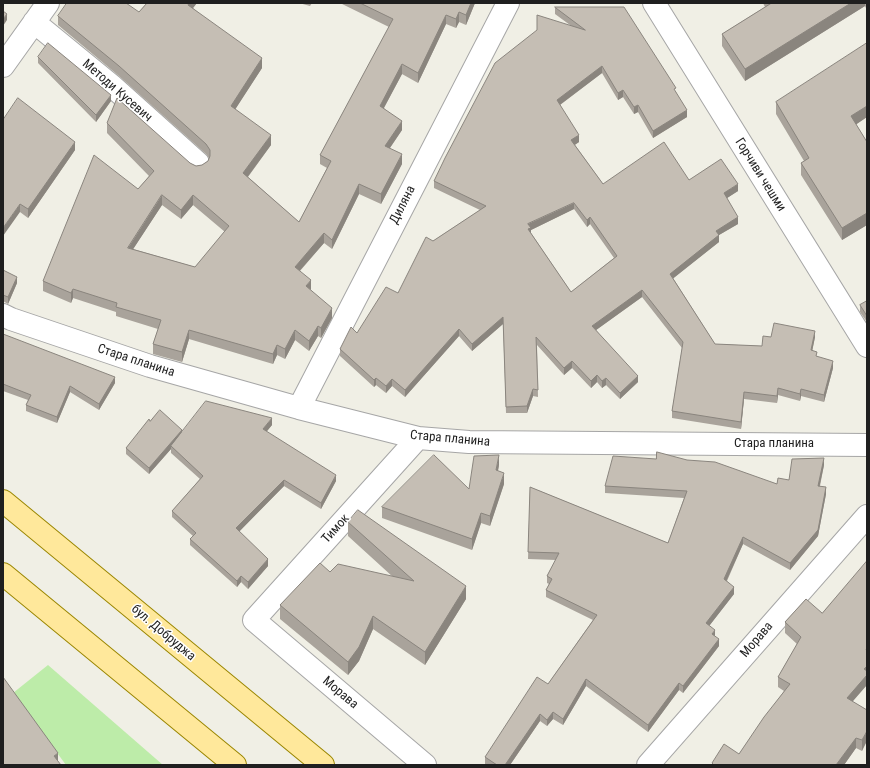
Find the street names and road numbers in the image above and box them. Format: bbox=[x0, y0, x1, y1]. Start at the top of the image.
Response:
street label: Методи Кусевич bbox=[79, 56, 155, 126]
street label: Горчиви чешми bbox=[731, 135, 789, 215]
street label: Диляна bbox=[387, 183, 419, 227]
street label: Стара планина bbox=[95, 341, 177, 381]
street label: Стара планина bbox=[409, 428, 491, 450]
street label: Стара планина bbox=[734, 436, 814, 452]
street label: Тимок bbox=[319, 511, 353, 547]
street label: бул. Добруджа bbox=[128, 602, 198, 664]
street label: Морава bbox=[737, 619, 777, 661]
street label: Морава bbox=[319, 674, 361, 712]

